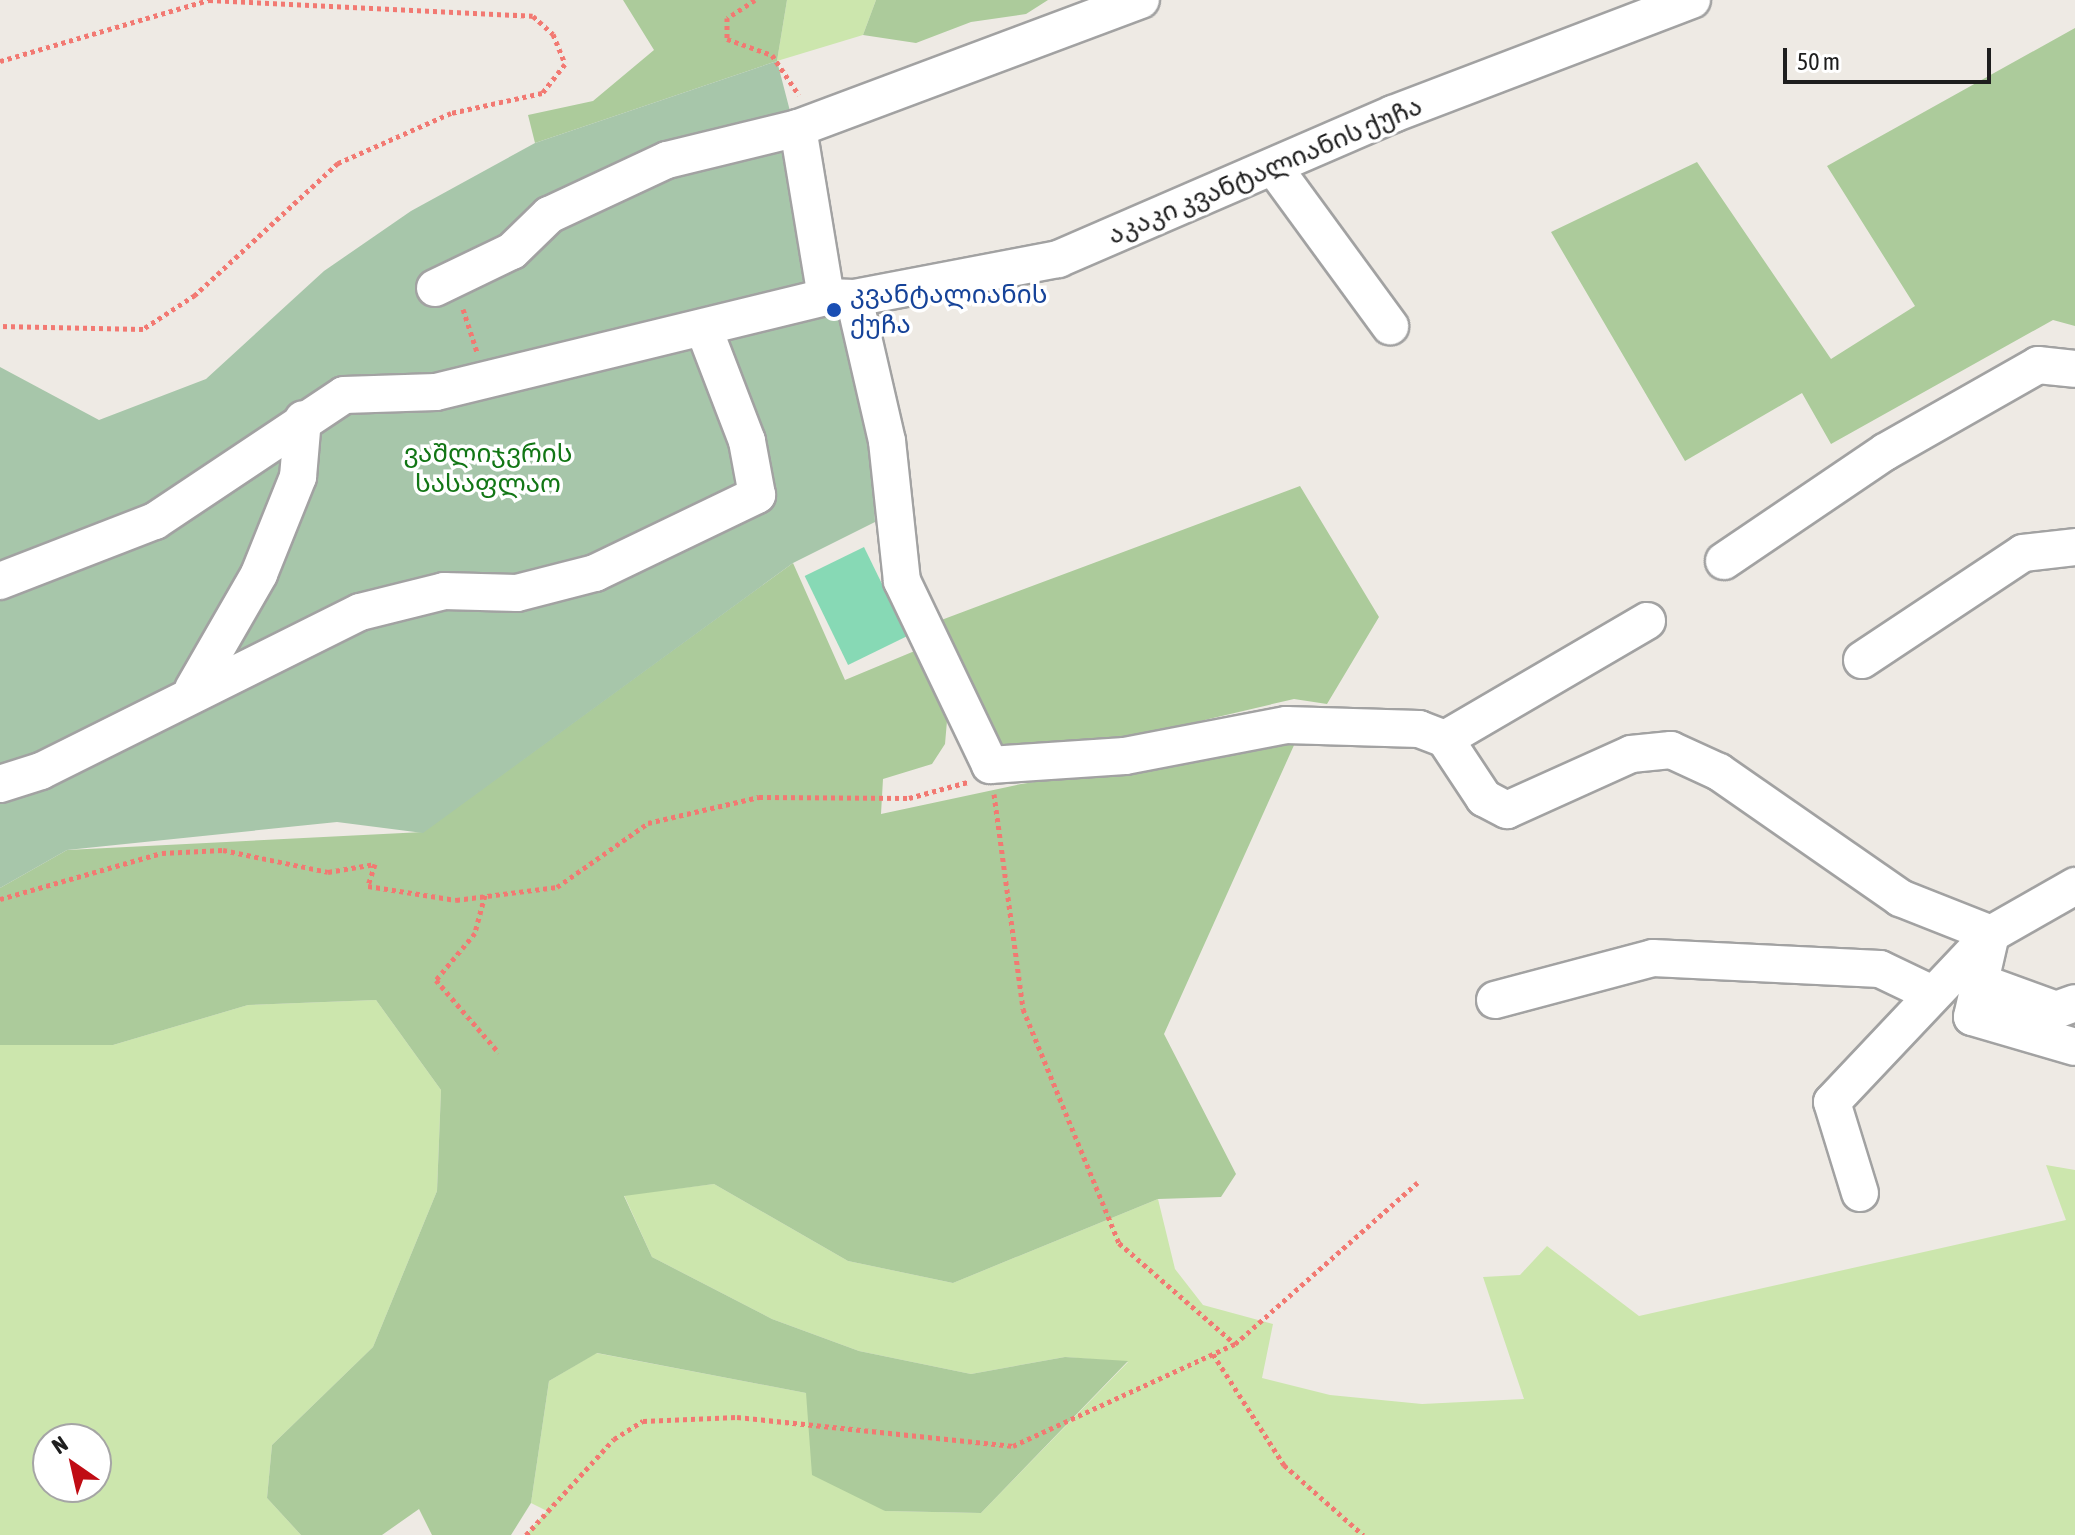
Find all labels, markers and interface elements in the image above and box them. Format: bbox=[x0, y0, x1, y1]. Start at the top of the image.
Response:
scale bar bbox=[1787, 32, 1995, 82]
text: 50 m bbox=[1797, 48, 1840, 75]
street label: აკაკი კვანტალიანის ქუჩა bbox=[1103, 91, 1427, 251]
place label: კვანტალიანის ქუჩა bbox=[850, 279, 1047, 340]
marker: კვანტალიანის ქუჩა bbox=[825, 301, 843, 319]
park label: ვაშლიჯვრის სასაფლაო bbox=[404, 438, 572, 500]
north arrow bbox=[32, 1423, 112, 1503]
text: N bbox=[47, 1430, 72, 1459]

